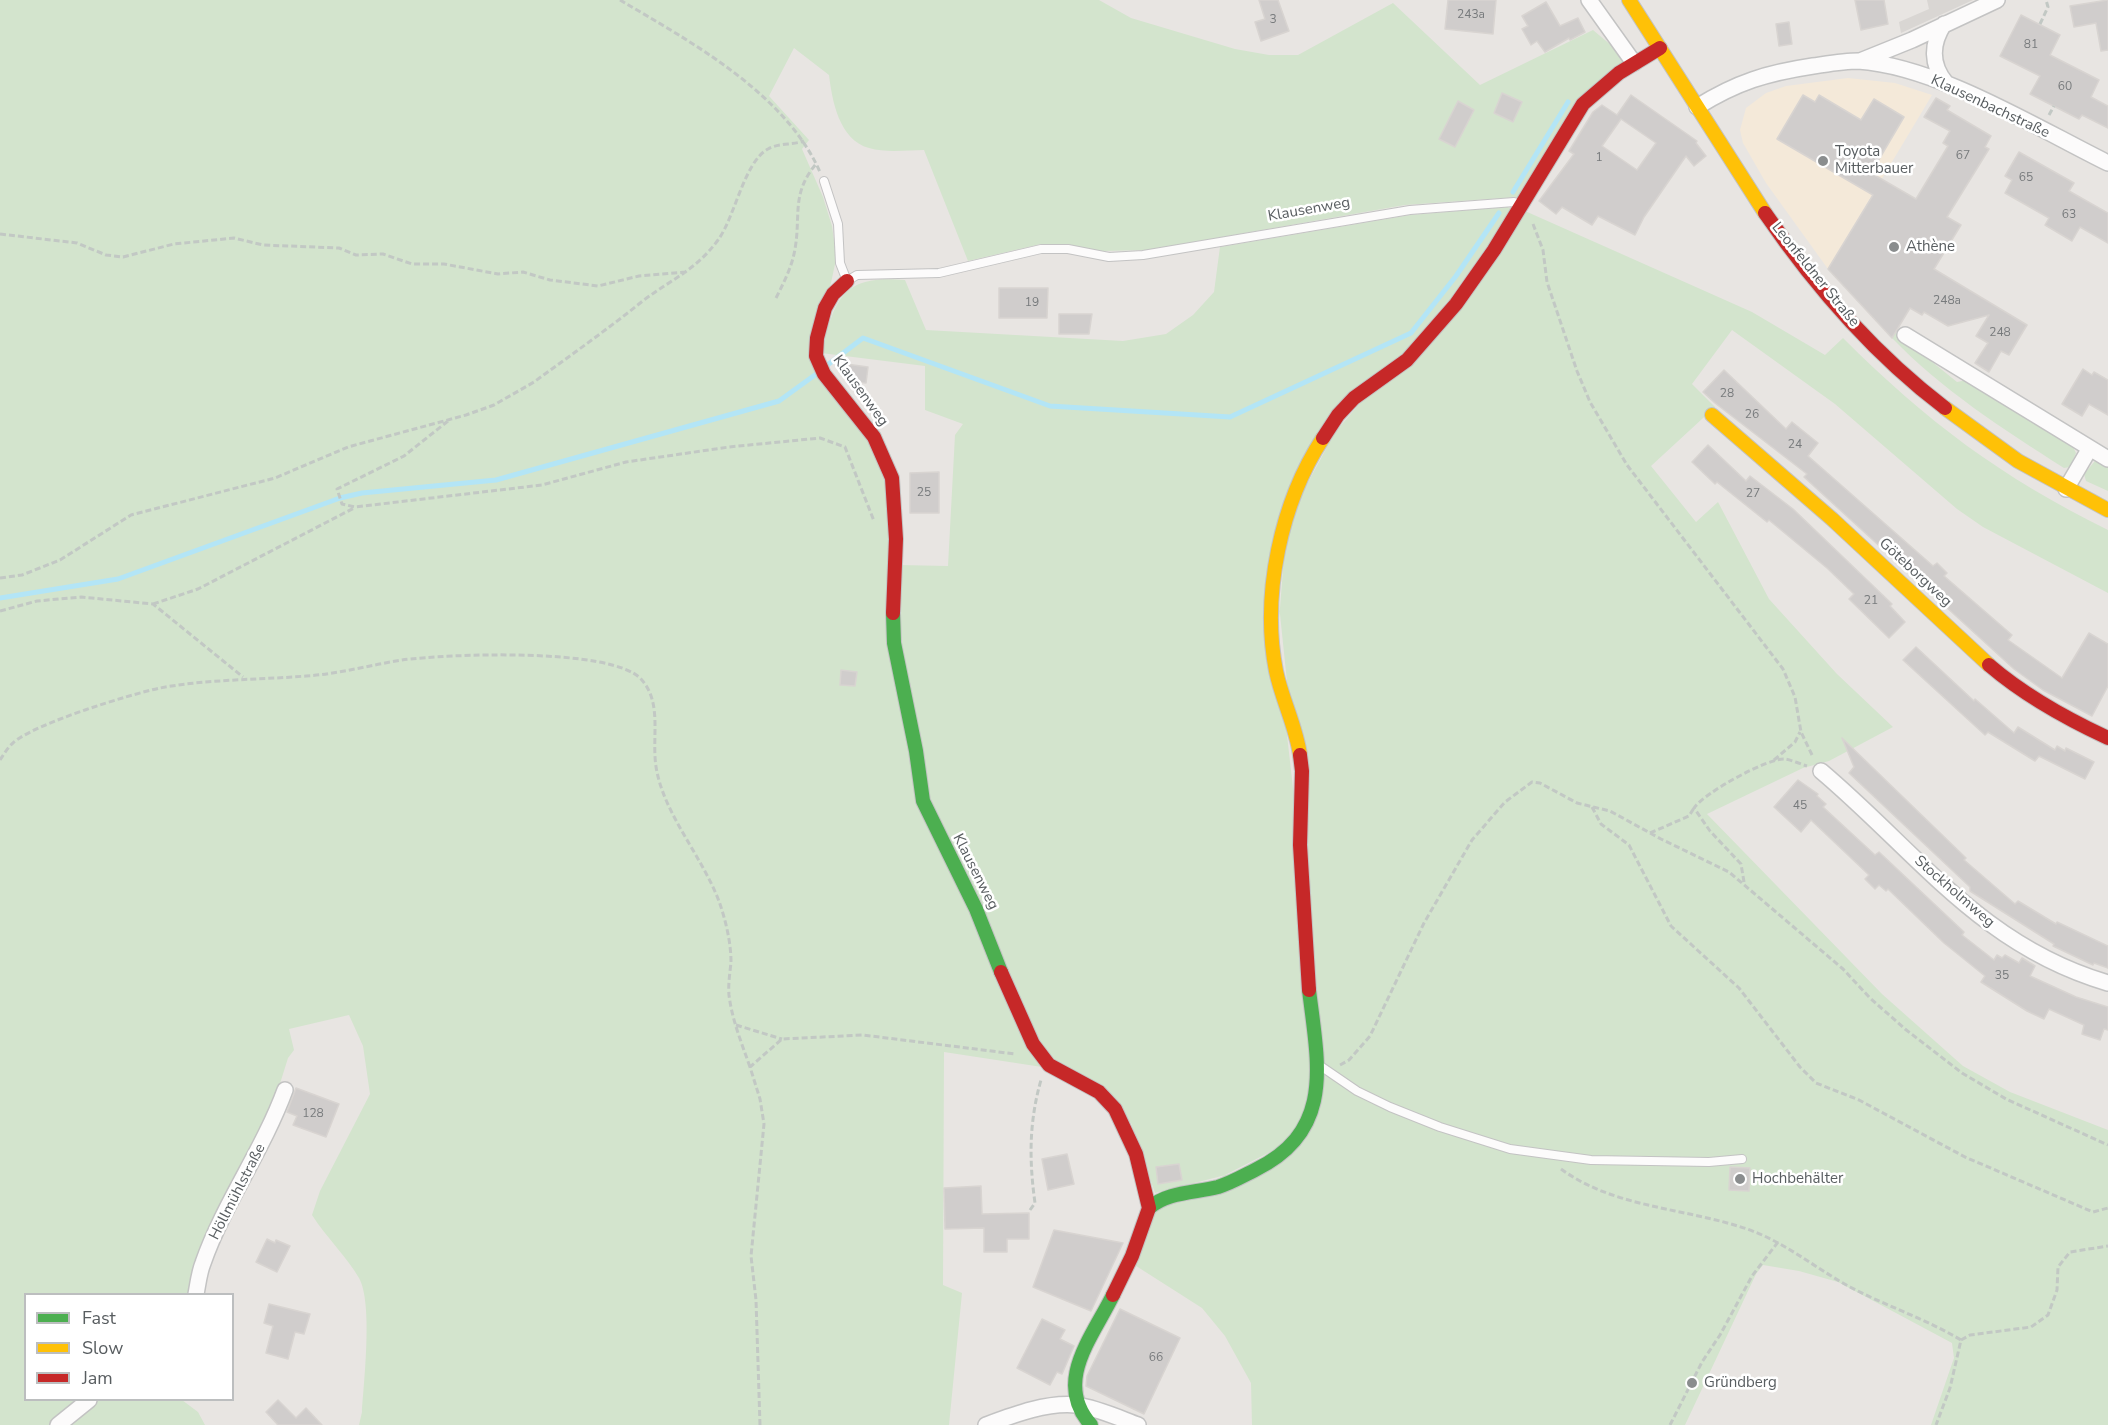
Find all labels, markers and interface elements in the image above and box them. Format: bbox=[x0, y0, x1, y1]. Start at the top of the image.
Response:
house number: 243a bbox=[1457, 8, 1485, 22]
house number: 3 bbox=[1269, 13, 1277, 27]
house number: 81 bbox=[2024, 38, 2038, 52]
street label: Klausenbachstraße bbox=[1928, 72, 2052, 142]
house number: 60 bbox=[2058, 80, 2072, 94]
place label: Toyota Mitterbauer bbox=[1835, 143, 1913, 178]
house number: 67 bbox=[1956, 149, 1970, 163]
house number: 1 bbox=[1595, 151, 1603, 165]
marker: Toyota Mitterbauer bbox=[1816, 154, 1830, 168]
house number: 65 bbox=[2019, 171, 2033, 185]
street label: Klausenweg bbox=[1267, 194, 1351, 226]
house number: 63 bbox=[2062, 208, 2076, 222]
street label: Leonfeldner Straße bbox=[1767, 219, 1863, 331]
place label: Athène bbox=[1906, 238, 1955, 256]
marker: Athène bbox=[1887, 240, 1901, 254]
house number: 248a bbox=[1933, 294, 1961, 308]
house number: 19 bbox=[1025, 296, 1039, 310]
house number: 248 bbox=[1989, 326, 2011, 340]
street label: Klausenweg bbox=[828, 352, 892, 430]
house number: 28 bbox=[1720, 387, 1734, 401]
house number: 26 bbox=[1745, 408, 1759, 422]
house number: 24 bbox=[1788, 438, 1802, 452]
house number: 25 bbox=[917, 486, 931, 500]
house number: 27 bbox=[1746, 487, 1760, 501]
street label: Göteborgweg bbox=[1875, 535, 1955, 611]
house number: 21 bbox=[1864, 594, 1878, 608]
house number: 45 bbox=[1793, 799, 1807, 813]
street label: Klausenweg bbox=[948, 831, 1002, 913]
street label: Stockholmweg bbox=[1910, 852, 1998, 932]
house number: 35 bbox=[1995, 969, 2009, 983]
house number: 128 bbox=[302, 1107, 324, 1121]
street label: Höllmühlstraße bbox=[206, 1141, 270, 1243]
place label: Hochbehälter bbox=[1752, 1170, 1843, 1188]
marker: Hochbehälter bbox=[1733, 1172, 1747, 1186]
legend bbox=[24, 1293, 234, 1401]
text: Fast bbox=[82, 1306, 116, 1330]
text: Slow bbox=[82, 1336, 123, 1360]
house number: 66 bbox=[1149, 1351, 1163, 1365]
text: Jam bbox=[82, 1366, 113, 1390]
place label: Gründberg bbox=[1704, 1374, 1777, 1392]
marker: Gründberg bbox=[1685, 1376, 1699, 1390]

